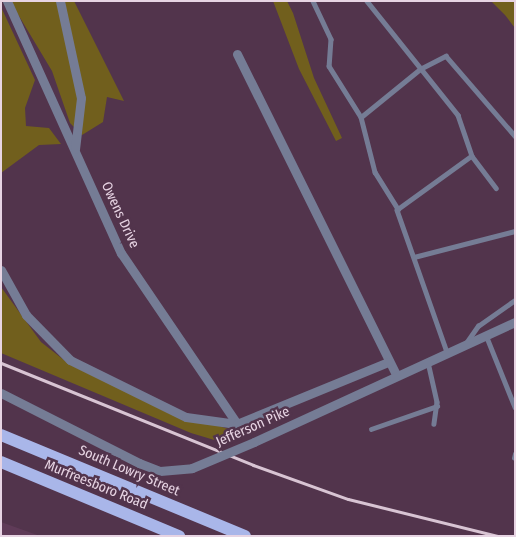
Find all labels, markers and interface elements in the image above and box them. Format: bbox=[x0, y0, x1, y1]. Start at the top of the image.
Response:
street label: Owens Drive bbox=[97, 179, 143, 251]
street label: Jefferson Pike bbox=[214, 403, 292, 451]
street label: South Lowry Street bbox=[76, 442, 182, 500]
street label: Murfreesboro Road bbox=[42, 457, 150, 513]

